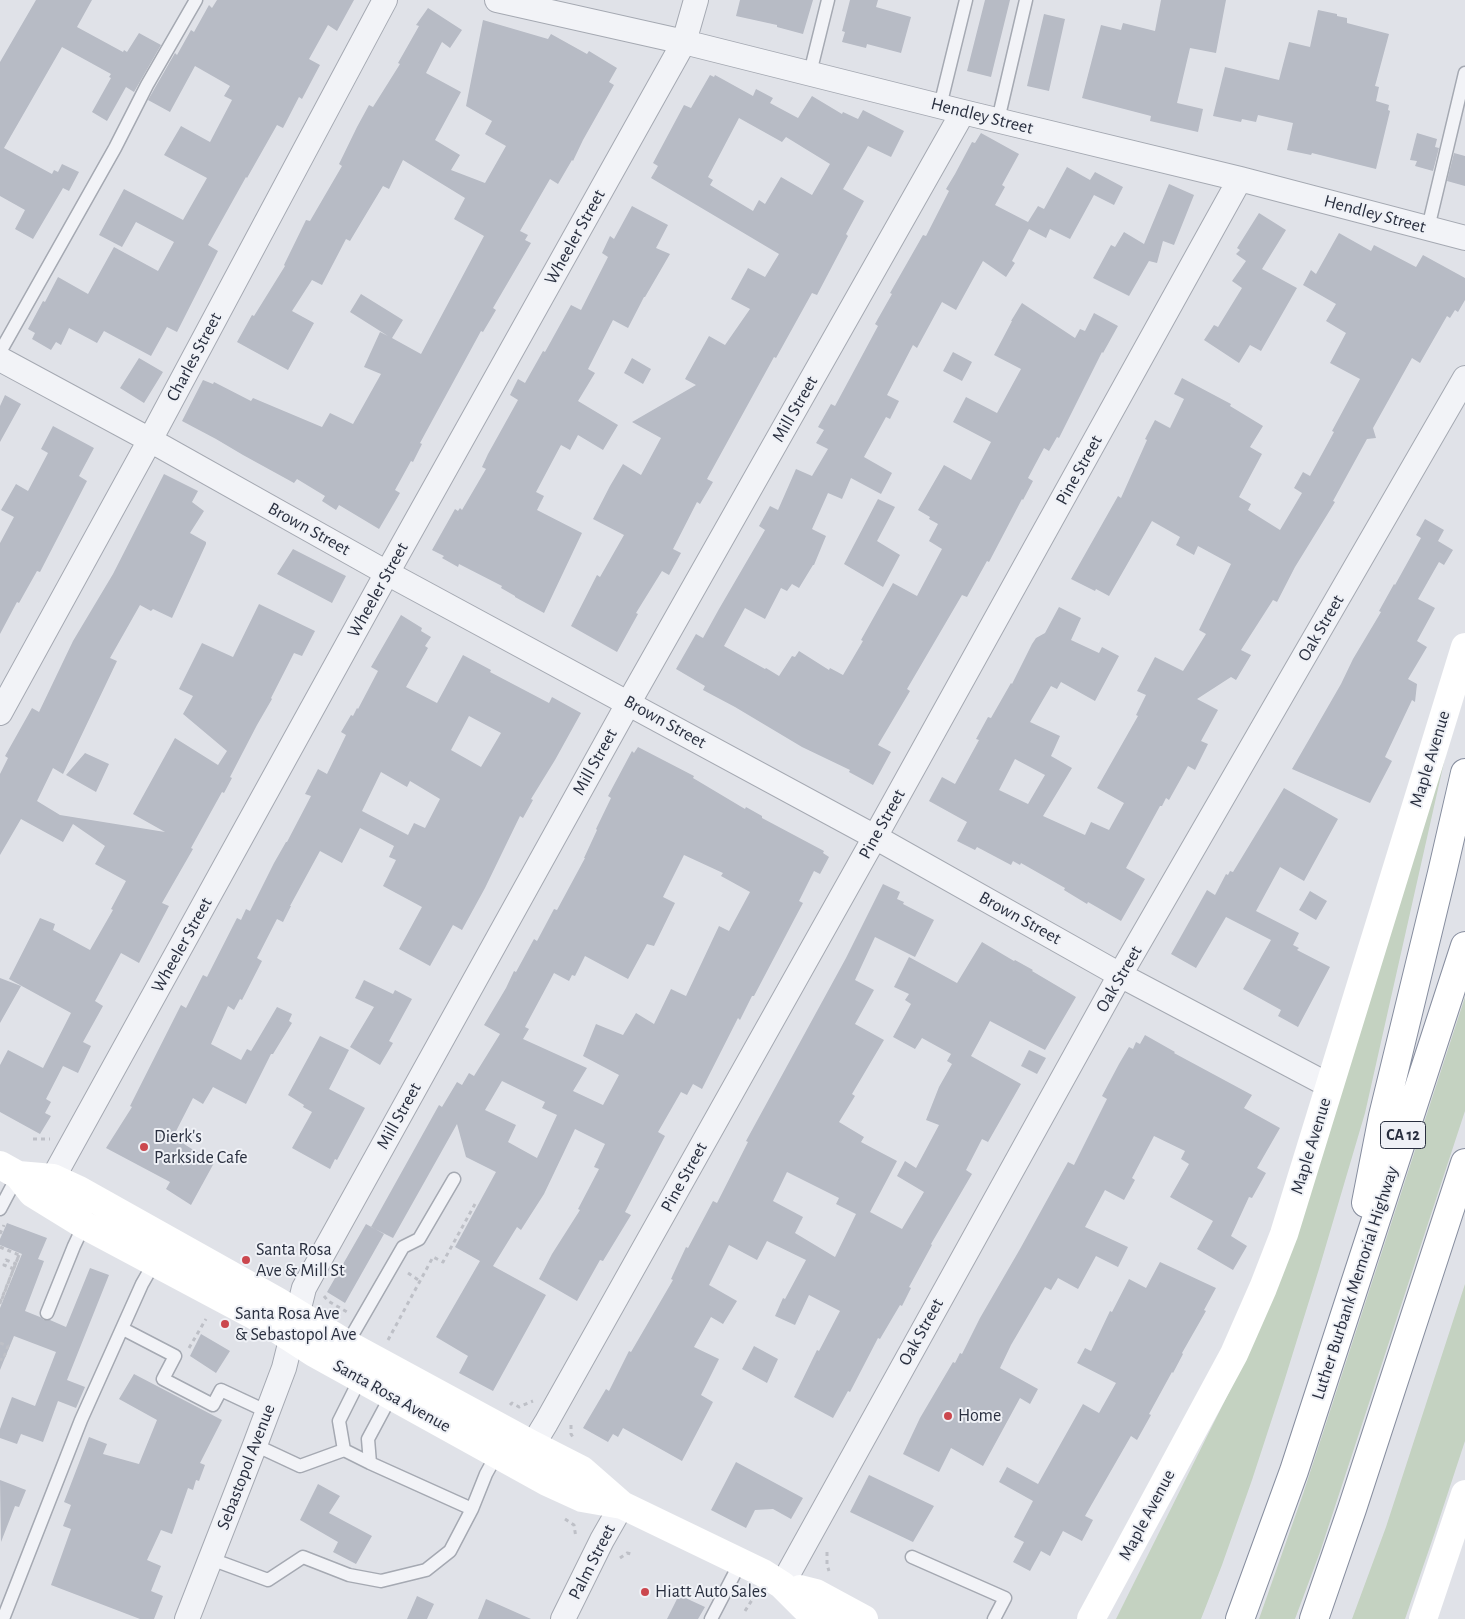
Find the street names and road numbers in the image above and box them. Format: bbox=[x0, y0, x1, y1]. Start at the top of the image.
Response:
street label: Hendley Street bbox=[929, 93, 1035, 139]
street label: Wheeler Street bbox=[540, 186, 610, 288]
street label: Hendley Street bbox=[1322, 190, 1428, 238]
street label: Charles Street bbox=[162, 309, 226, 405]
street label: Mill Street bbox=[767, 372, 823, 446]
street label: Pine Street bbox=[1051, 431, 1107, 509]
street label: Brown Street bbox=[264, 498, 354, 560]
street label: Wheeler Street bbox=[343, 539, 413, 641]
street label: Oak Street bbox=[1293, 591, 1349, 665]
street label: Brown Street bbox=[620, 691, 710, 753]
street label: Maple Avenue bbox=[1405, 708, 1455, 810]
street label: Mill Street bbox=[568, 725, 622, 799]
street label: Pine Street bbox=[854, 785, 910, 863]
street label: Brown Street bbox=[975, 887, 1065, 949]
street label: Wheeler Street bbox=[147, 894, 217, 996]
street label: Oak Street bbox=[1091, 942, 1147, 1016]
street label: Mill Street bbox=[372, 1079, 426, 1153]
street label: Maple Avenue bbox=[1286, 1095, 1336, 1197]
road number: CA 12 bbox=[1380, 1122, 1426, 1148]
street label: Pine Street bbox=[656, 1138, 712, 1216]
street label: Luther Burbank Memorial Highway bbox=[1307, 1163, 1403, 1403]
street label: Oak Street bbox=[894, 1295, 948, 1369]
street label: Santa Rosa Avenue bbox=[329, 1355, 455, 1437]
street label: Sebastopol Avenue bbox=[212, 1401, 280, 1533]
street label: Maple Avenue bbox=[1114, 1466, 1180, 1564]
street label: Palm Street bbox=[564, 1521, 620, 1603]

